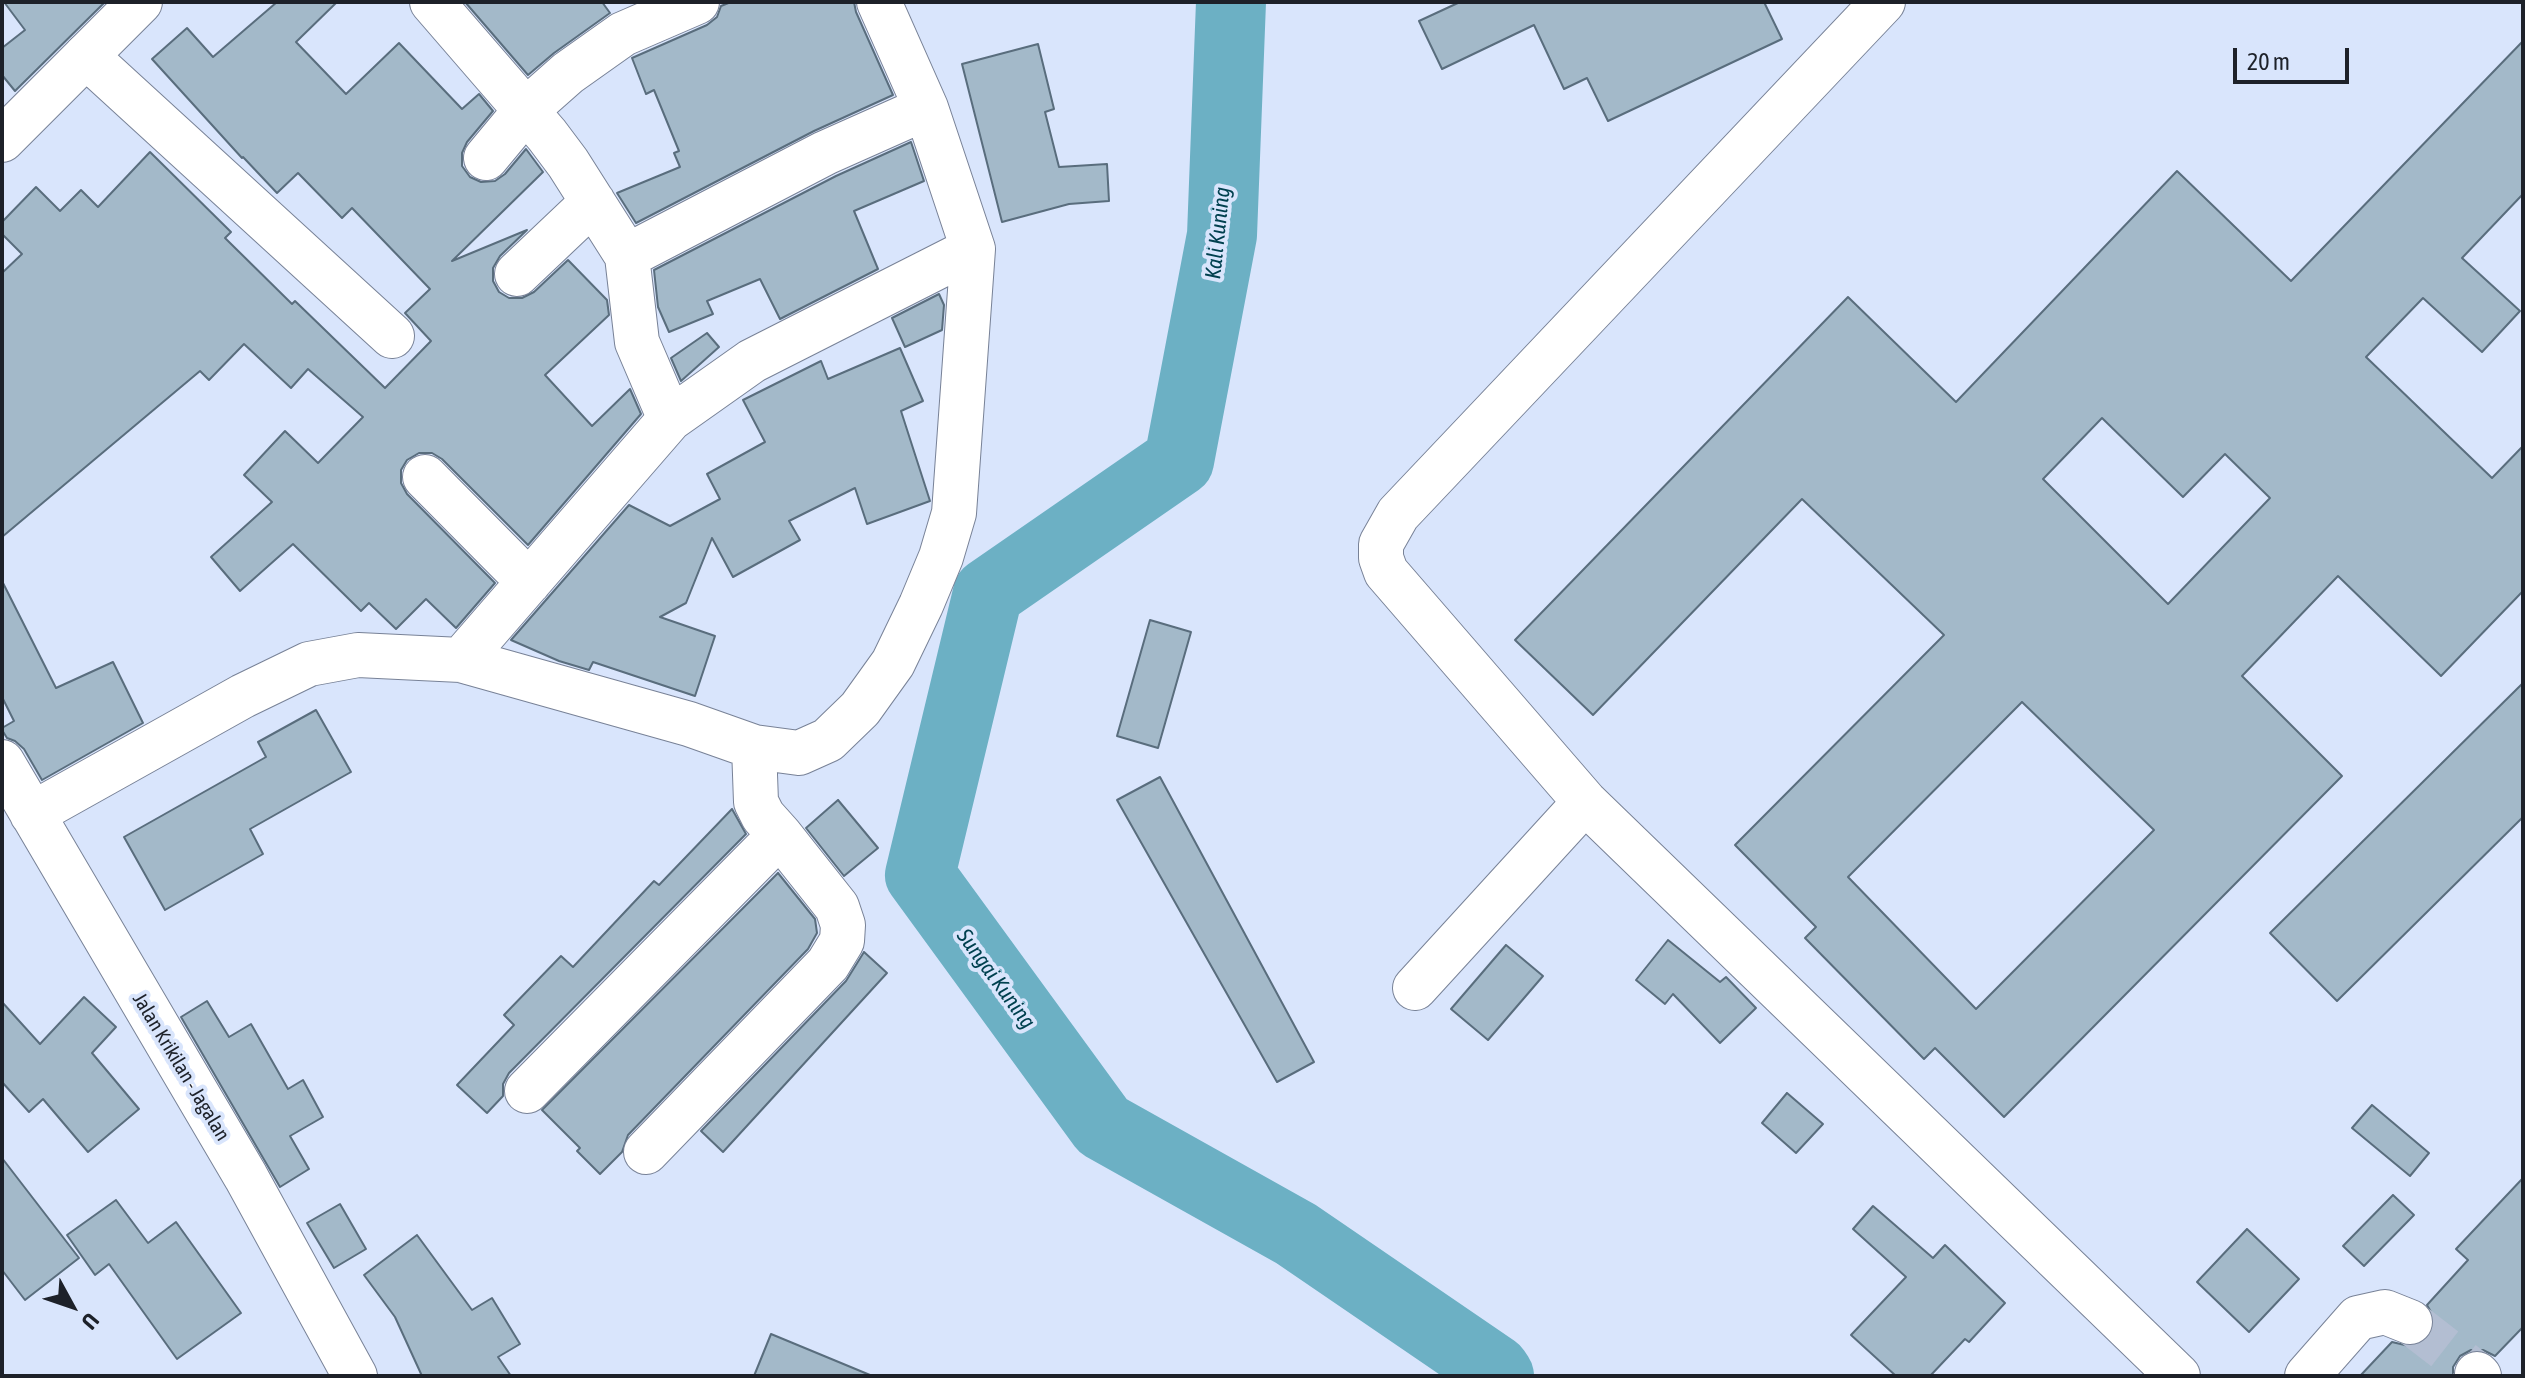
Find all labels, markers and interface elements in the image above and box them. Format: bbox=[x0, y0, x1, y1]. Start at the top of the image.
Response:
scale bar bbox=[2237, 32, 2353, 82]
text: 20 m bbox=[2247, 48, 2290, 75]
water label: Kali Kuning bbox=[1200, 186, 1236, 280]
water label: Sungai Kuning bbox=[951, 924, 1041, 1034]
street label: Jalan Krikilan - Jagalan bbox=[127, 989, 235, 1145]
north arrow bbox=[32, 1266, 112, 1346]
text: U bbox=[76, 1308, 105, 1335]

